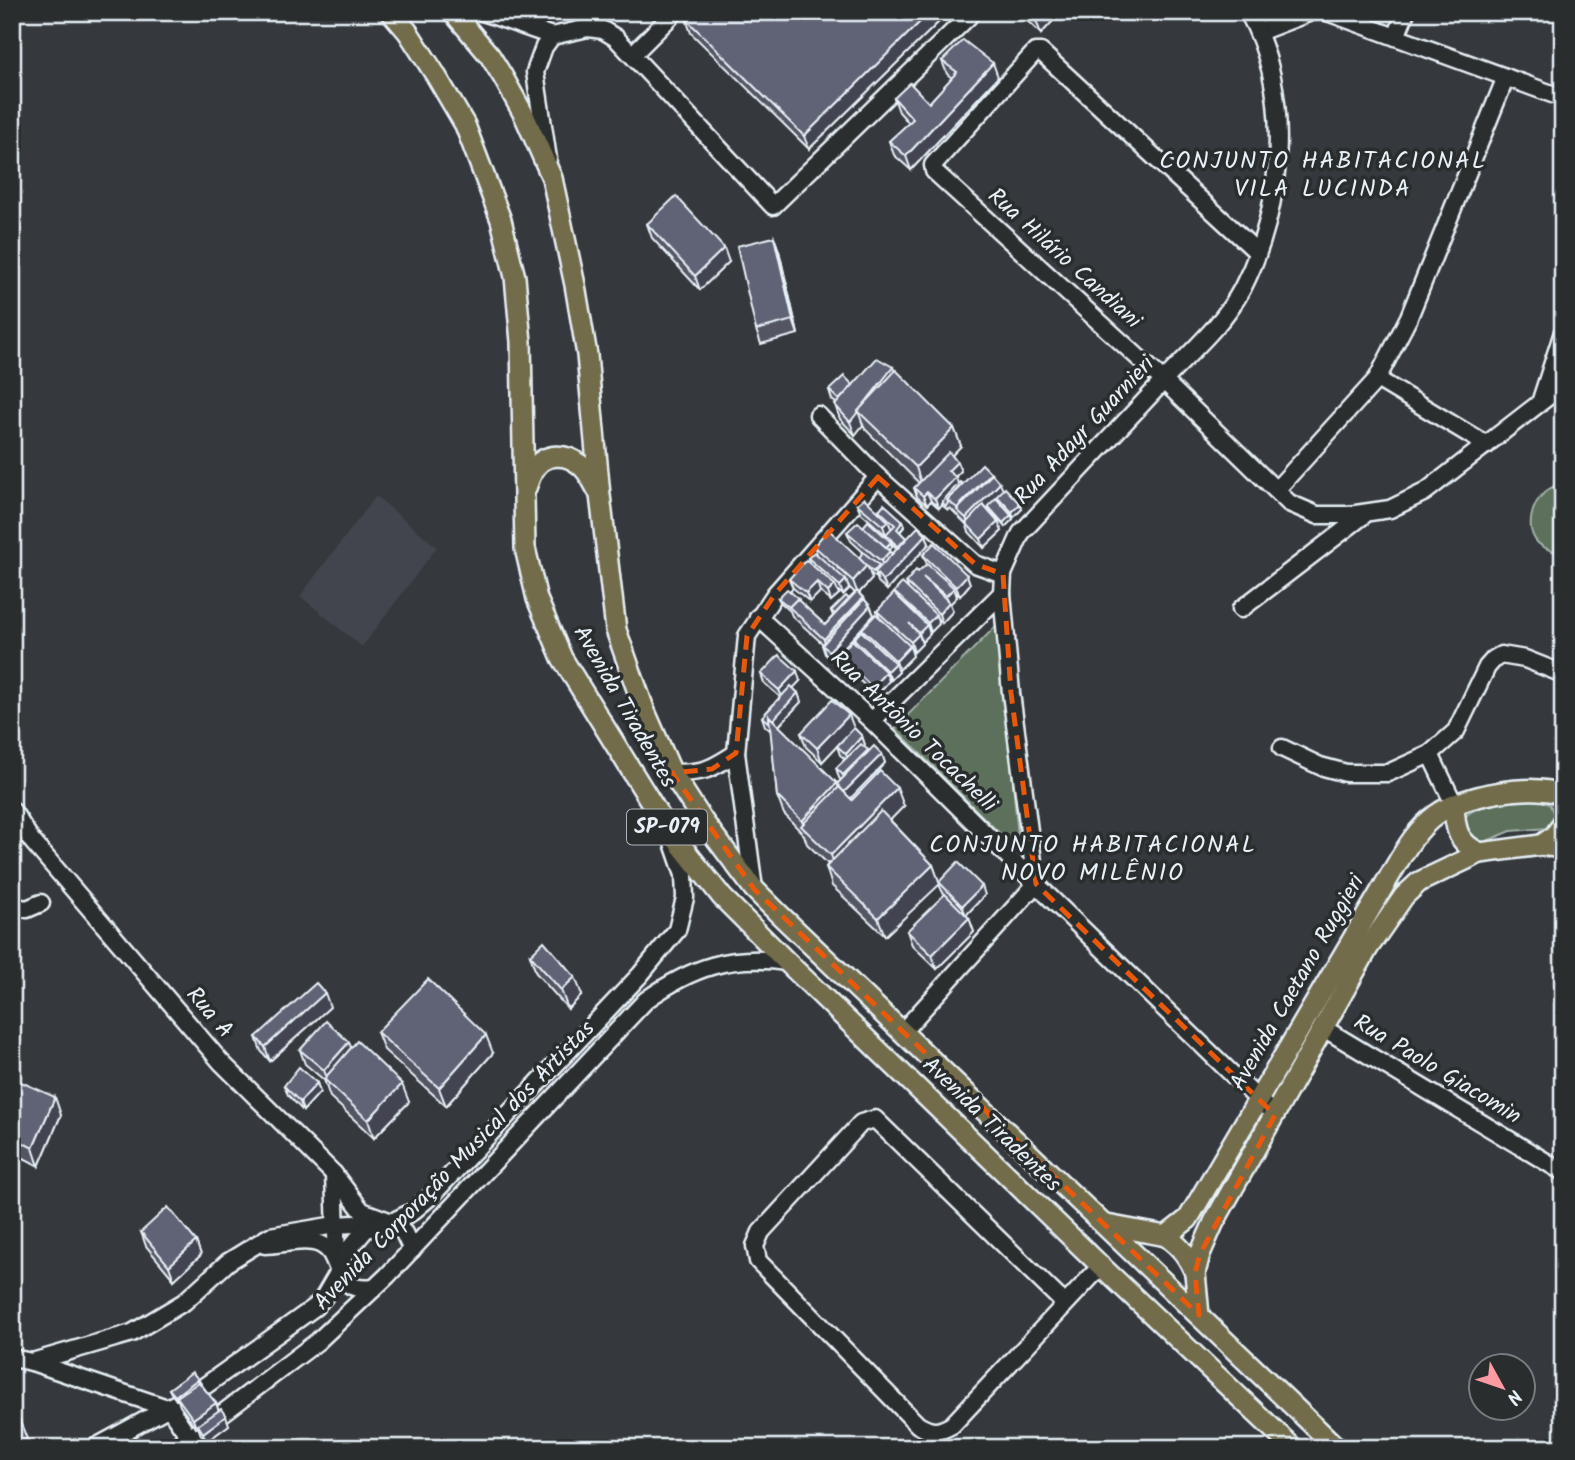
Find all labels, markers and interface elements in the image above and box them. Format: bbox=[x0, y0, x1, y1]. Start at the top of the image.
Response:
district label: CONJUNTO HABITACIONAL VILA LUCINDA bbox=[1159, 142, 1487, 209]
street label: Rua Hilário Candiani bbox=[979, 180, 1150, 339]
street label: Rua Adayr Guarnieri bbox=[1006, 347, 1165, 514]
street label: Avenida Tiradentes bbox=[563, 619, 685, 795]
street label: Rua Antônio Tocachelli bbox=[821, 642, 1006, 823]
road number: SP-079 bbox=[627, 810, 707, 844]
district label: CONJUNTO HABITACIONAL NOVO MILÊNIO bbox=[929, 826, 1257, 893]
street label: Avenida Caetano Ruggieri bbox=[1221, 867, 1376, 1098]
street label: Rua A bbox=[176, 979, 242, 1047]
street label: Rua Paolo Giacomin bbox=[1346, 1006, 1528, 1134]
street label: Avenida Corporação Musical dos Artistas bbox=[306, 1012, 604, 1320]
street label: Avenida Tiradentes bbox=[913, 1049, 1069, 1202]
north arrow bbox=[1466, 1352, 1536, 1422]
text: N bbox=[1498, 1382, 1529, 1411]

